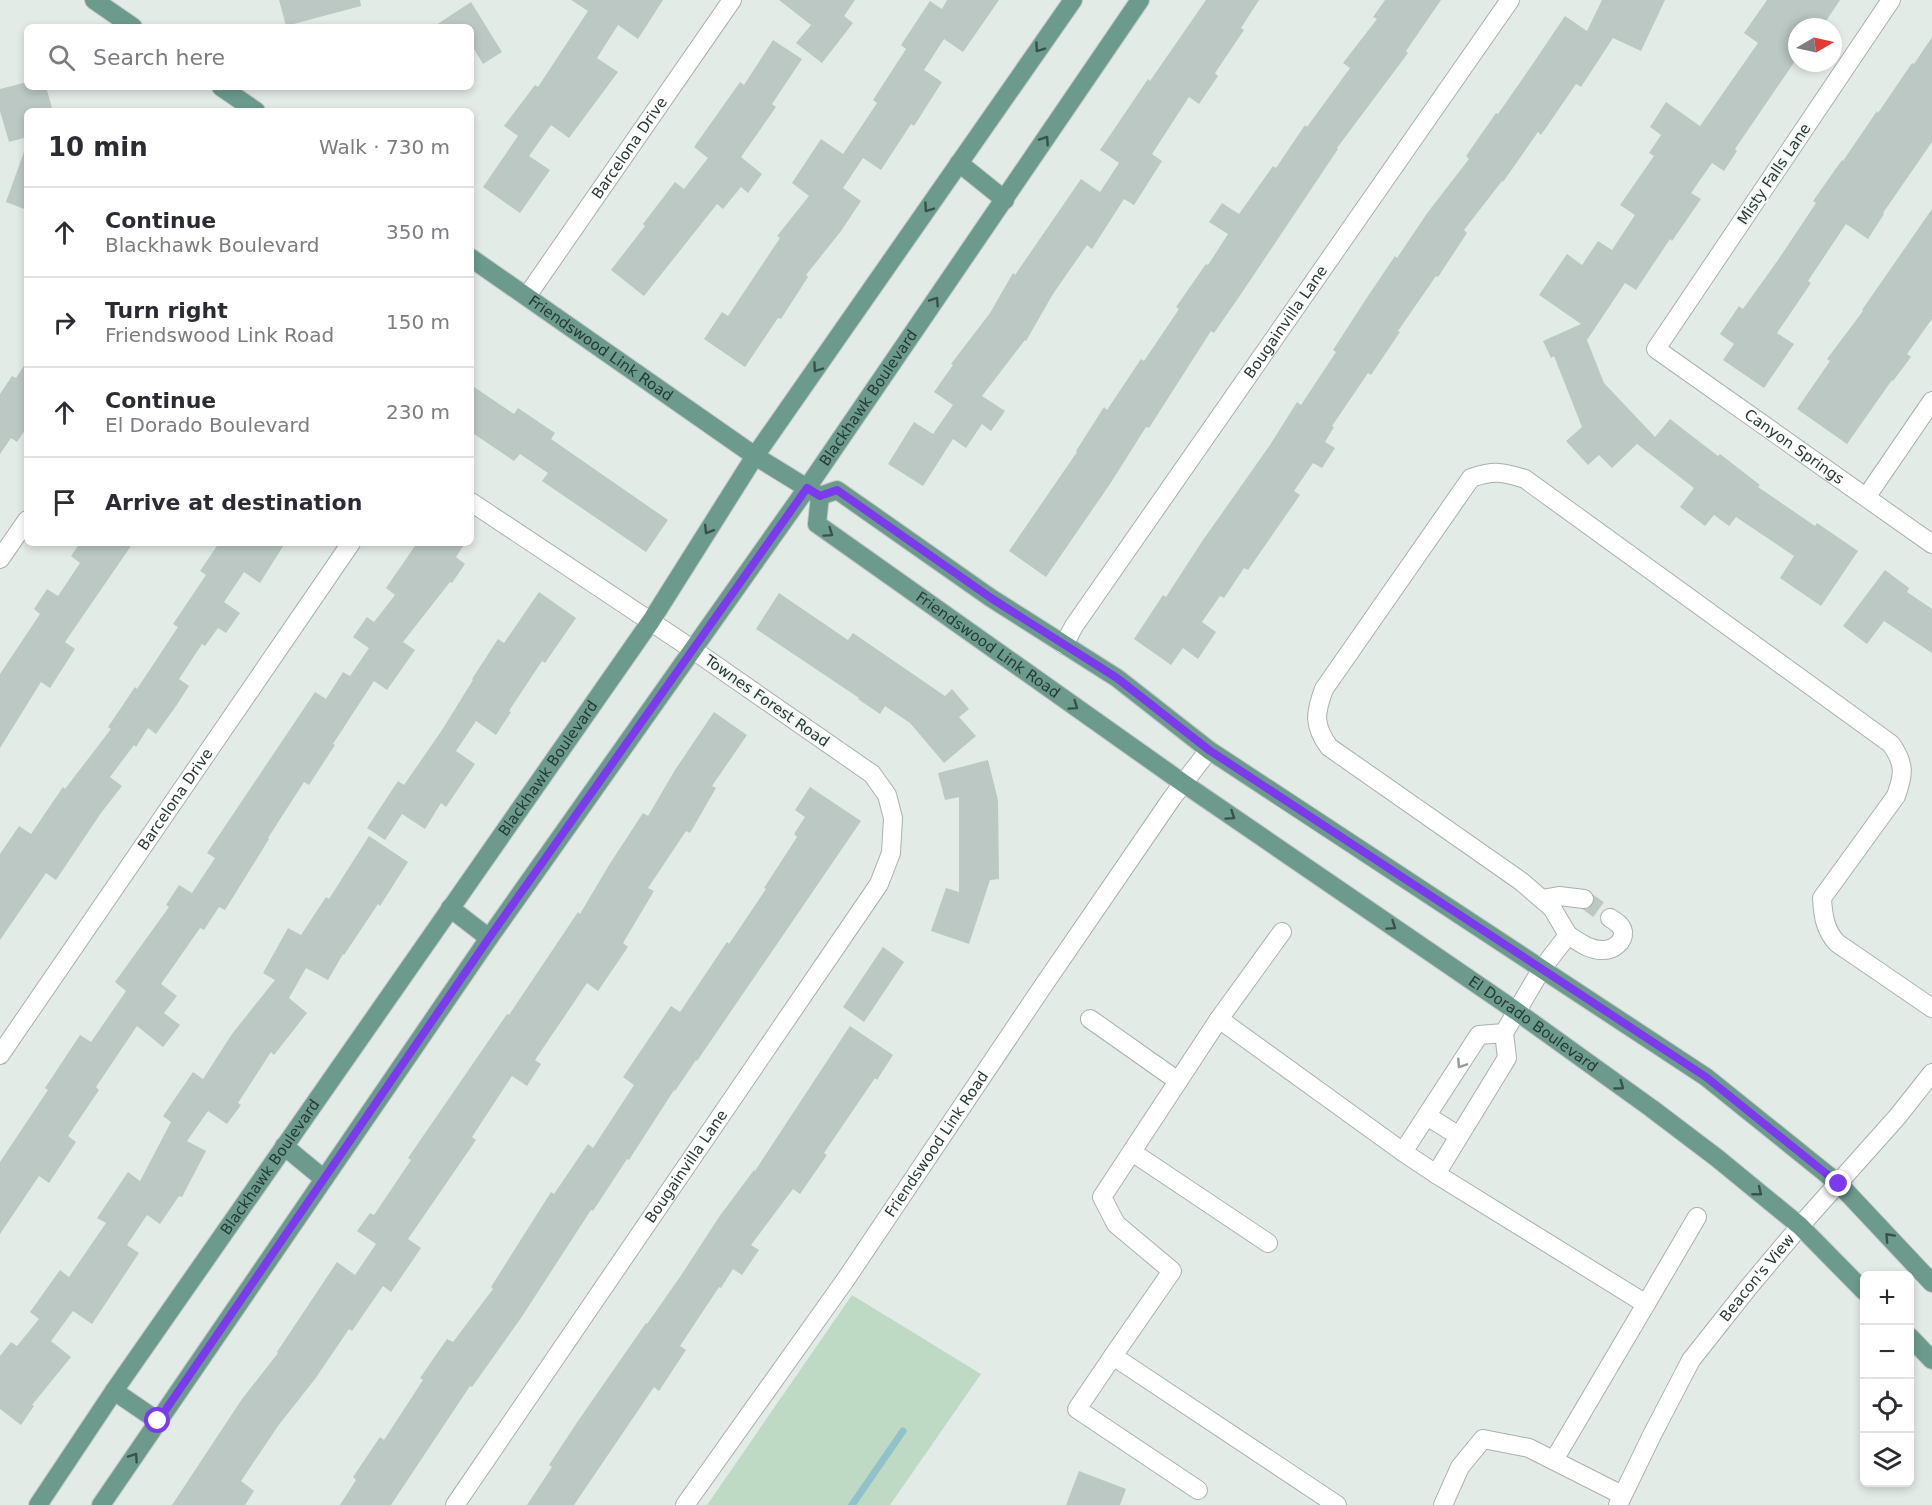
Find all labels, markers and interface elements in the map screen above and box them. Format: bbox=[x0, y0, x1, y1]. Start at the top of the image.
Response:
north arrow bbox=[1788, 18, 1842, 72]
search box bbox=[24, 24, 474, 90]
icon: search bbox=[45, 41, 78, 74]
one-way arrow bbox=[1035, 41, 1046, 52]
text: Search here bbox=[93, 45, 225, 70]
street label: Barcelona Drive bbox=[588, 94, 671, 202]
street label: Misty Falls Lane bbox=[1734, 120, 1814, 228]
text: 10 min bbox=[48, 132, 148, 162]
text: Walk · 730 m bbox=[319, 135, 450, 159]
one-way arrow bbox=[1038, 136, 1049, 147]
one-way arrow bbox=[924, 201, 935, 212]
text: Continue bbox=[105, 208, 216, 233]
icon: ahead bbox=[48, 216, 81, 249]
text: 350 m bbox=[386, 220, 450, 244]
text: Blackhawk Boulevard bbox=[105, 233, 320, 257]
street label: Bougainvilla Lane bbox=[1240, 262, 1331, 382]
street label: Friendswood Link Road bbox=[525, 292, 676, 405]
one-way arrow bbox=[928, 297, 939, 308]
text: Turn right bbox=[105, 298, 228, 323]
icon: right bbox=[48, 306, 81, 339]
text: 150 m bbox=[386, 310, 450, 334]
text: Friendswood Link Road bbox=[105, 323, 334, 347]
street label: Blackhawk Boulevard bbox=[816, 326, 921, 470]
one-way arrow bbox=[812, 362, 824, 372]
text: Continue bbox=[105, 388, 216, 413]
icon: ahead bbox=[48, 396, 81, 429]
text: 230 m bbox=[386, 400, 450, 424]
street label: Canyon Springs bbox=[1741, 405, 1848, 488]
text: El Dorado Boulevard bbox=[105, 413, 310, 437]
icon: arrive bbox=[48, 486, 81, 519]
text: Arrive at destination bbox=[105, 490, 362, 515]
one-way arrow bbox=[704, 524, 716, 534]
one-way arrow bbox=[823, 526, 834, 537]
street label: Friendswood Link Road bbox=[912, 588, 1063, 702]
street label: Townes Forest Road bbox=[700, 651, 833, 751]
street label: Blackhawk Boulevard bbox=[495, 697, 602, 840]
one-way arrow bbox=[1068, 699, 1079, 710]
street label: Barcelona Drive bbox=[134, 745, 217, 854]
one-way arrow bbox=[1225, 809, 1236, 820]
one-way arrow bbox=[1385, 919, 1396, 930]
street label: El Dorado Boulevard bbox=[1465, 972, 1601, 1076]
one-way arrow bbox=[1456, 1058, 1468, 1068]
street label: Friendswood Link Road bbox=[881, 1068, 992, 1221]
one-way arrow bbox=[1614, 1079, 1625, 1090]
street label: Blackhawk Boulevard bbox=[217, 1096, 324, 1238]
street label: Bougainvilla Lane bbox=[641, 1106, 731, 1226]
route end bbox=[1825, 1170, 1851, 1196]
one-way arrow bbox=[1751, 1185, 1762, 1196]
street label: Beacon's View bbox=[1716, 1230, 1798, 1325]
one-way arrow bbox=[1885, 1233, 1896, 1244]
map controls bbox=[1860, 1271, 1914, 1487]
button: + bbox=[1860, 1271, 1914, 1325]
button: − bbox=[1860, 1325, 1914, 1379]
button: locate bbox=[1860, 1379, 1914, 1433]
route start bbox=[144, 1407, 170, 1433]
button: layers bbox=[1860, 1433, 1914, 1487]
one-way arrow bbox=[127, 1452, 138, 1463]

